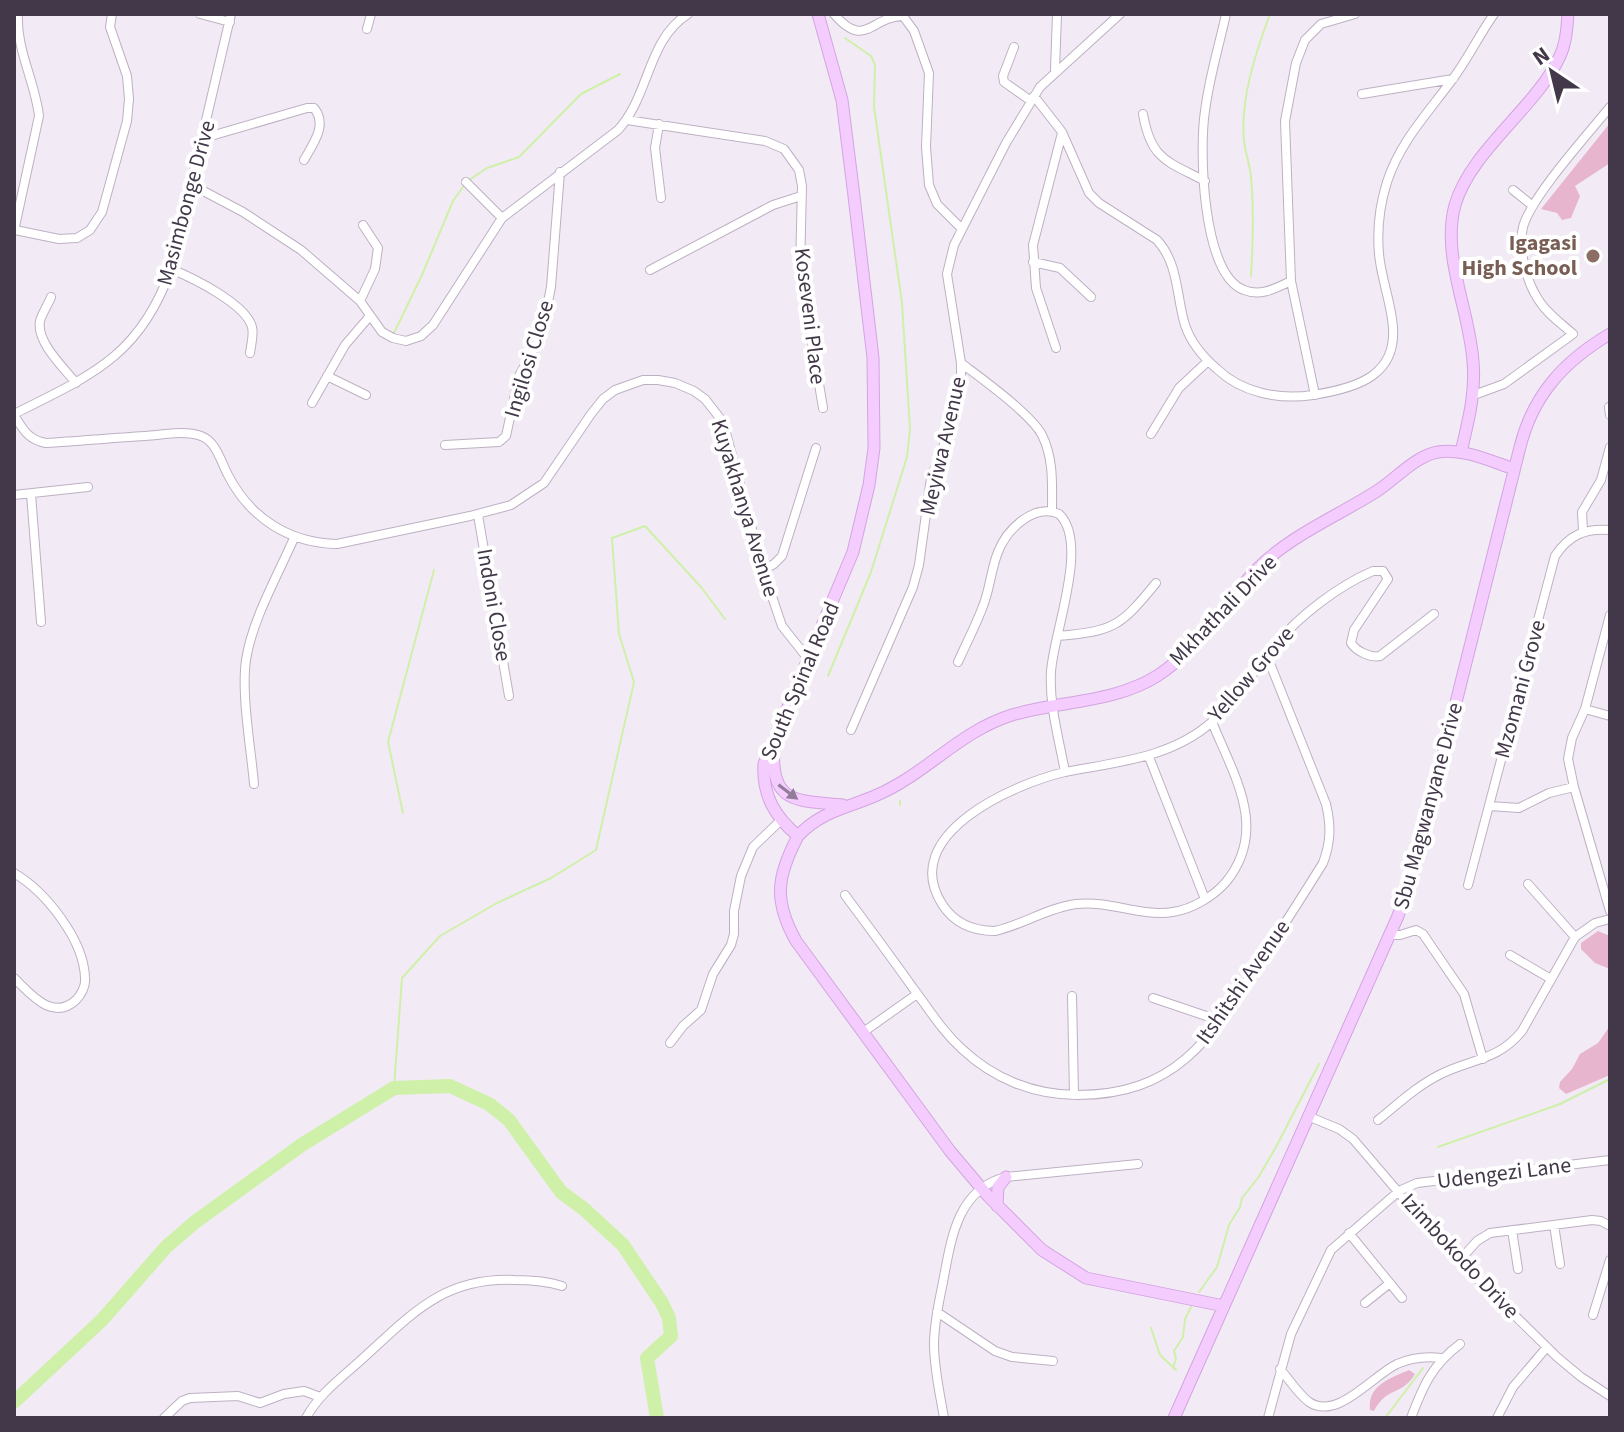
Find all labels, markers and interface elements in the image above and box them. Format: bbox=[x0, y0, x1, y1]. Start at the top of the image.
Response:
north arrow bbox=[1512, 32, 1592, 112]
text: N bbox=[1526, 39, 1556, 74]
street label: Masimbonge Drive bbox=[149, 117, 223, 289]
place label: Igagasi High School bbox=[1462, 227, 1578, 284]
street label: Koseveni Place bbox=[786, 246, 834, 386]
marker: Igagasi High School bbox=[1584, 247, 1602, 265]
street label: Ingilosi Close bbox=[496, 296, 562, 422]
street label: Meyiwa Avenue bbox=[911, 373, 975, 519]
street label: Kuyakhanya Avenue bbox=[703, 415, 787, 601]
street label: Indoni Close bbox=[468, 546, 520, 664]
street label: Mkhathali Drive bbox=[1162, 547, 1284, 673]
street label: South Spinal Road bbox=[752, 597, 848, 765]
street label: Mzomani Grove bbox=[1486, 616, 1554, 762]
street label: Yellow Grove bbox=[1200, 619, 1302, 730]
street label: Sbu Magwanyane Drive bbox=[1385, 699, 1471, 913]
one-way arrow bbox=[778, 783, 798, 799]
street label: Itshitshi Avenue bbox=[1188, 913, 1298, 1051]
street label: Udengezi Lane bbox=[1435, 1149, 1573, 1197]
street label: Izimbokodo Drive bbox=[1393, 1186, 1527, 1326]

